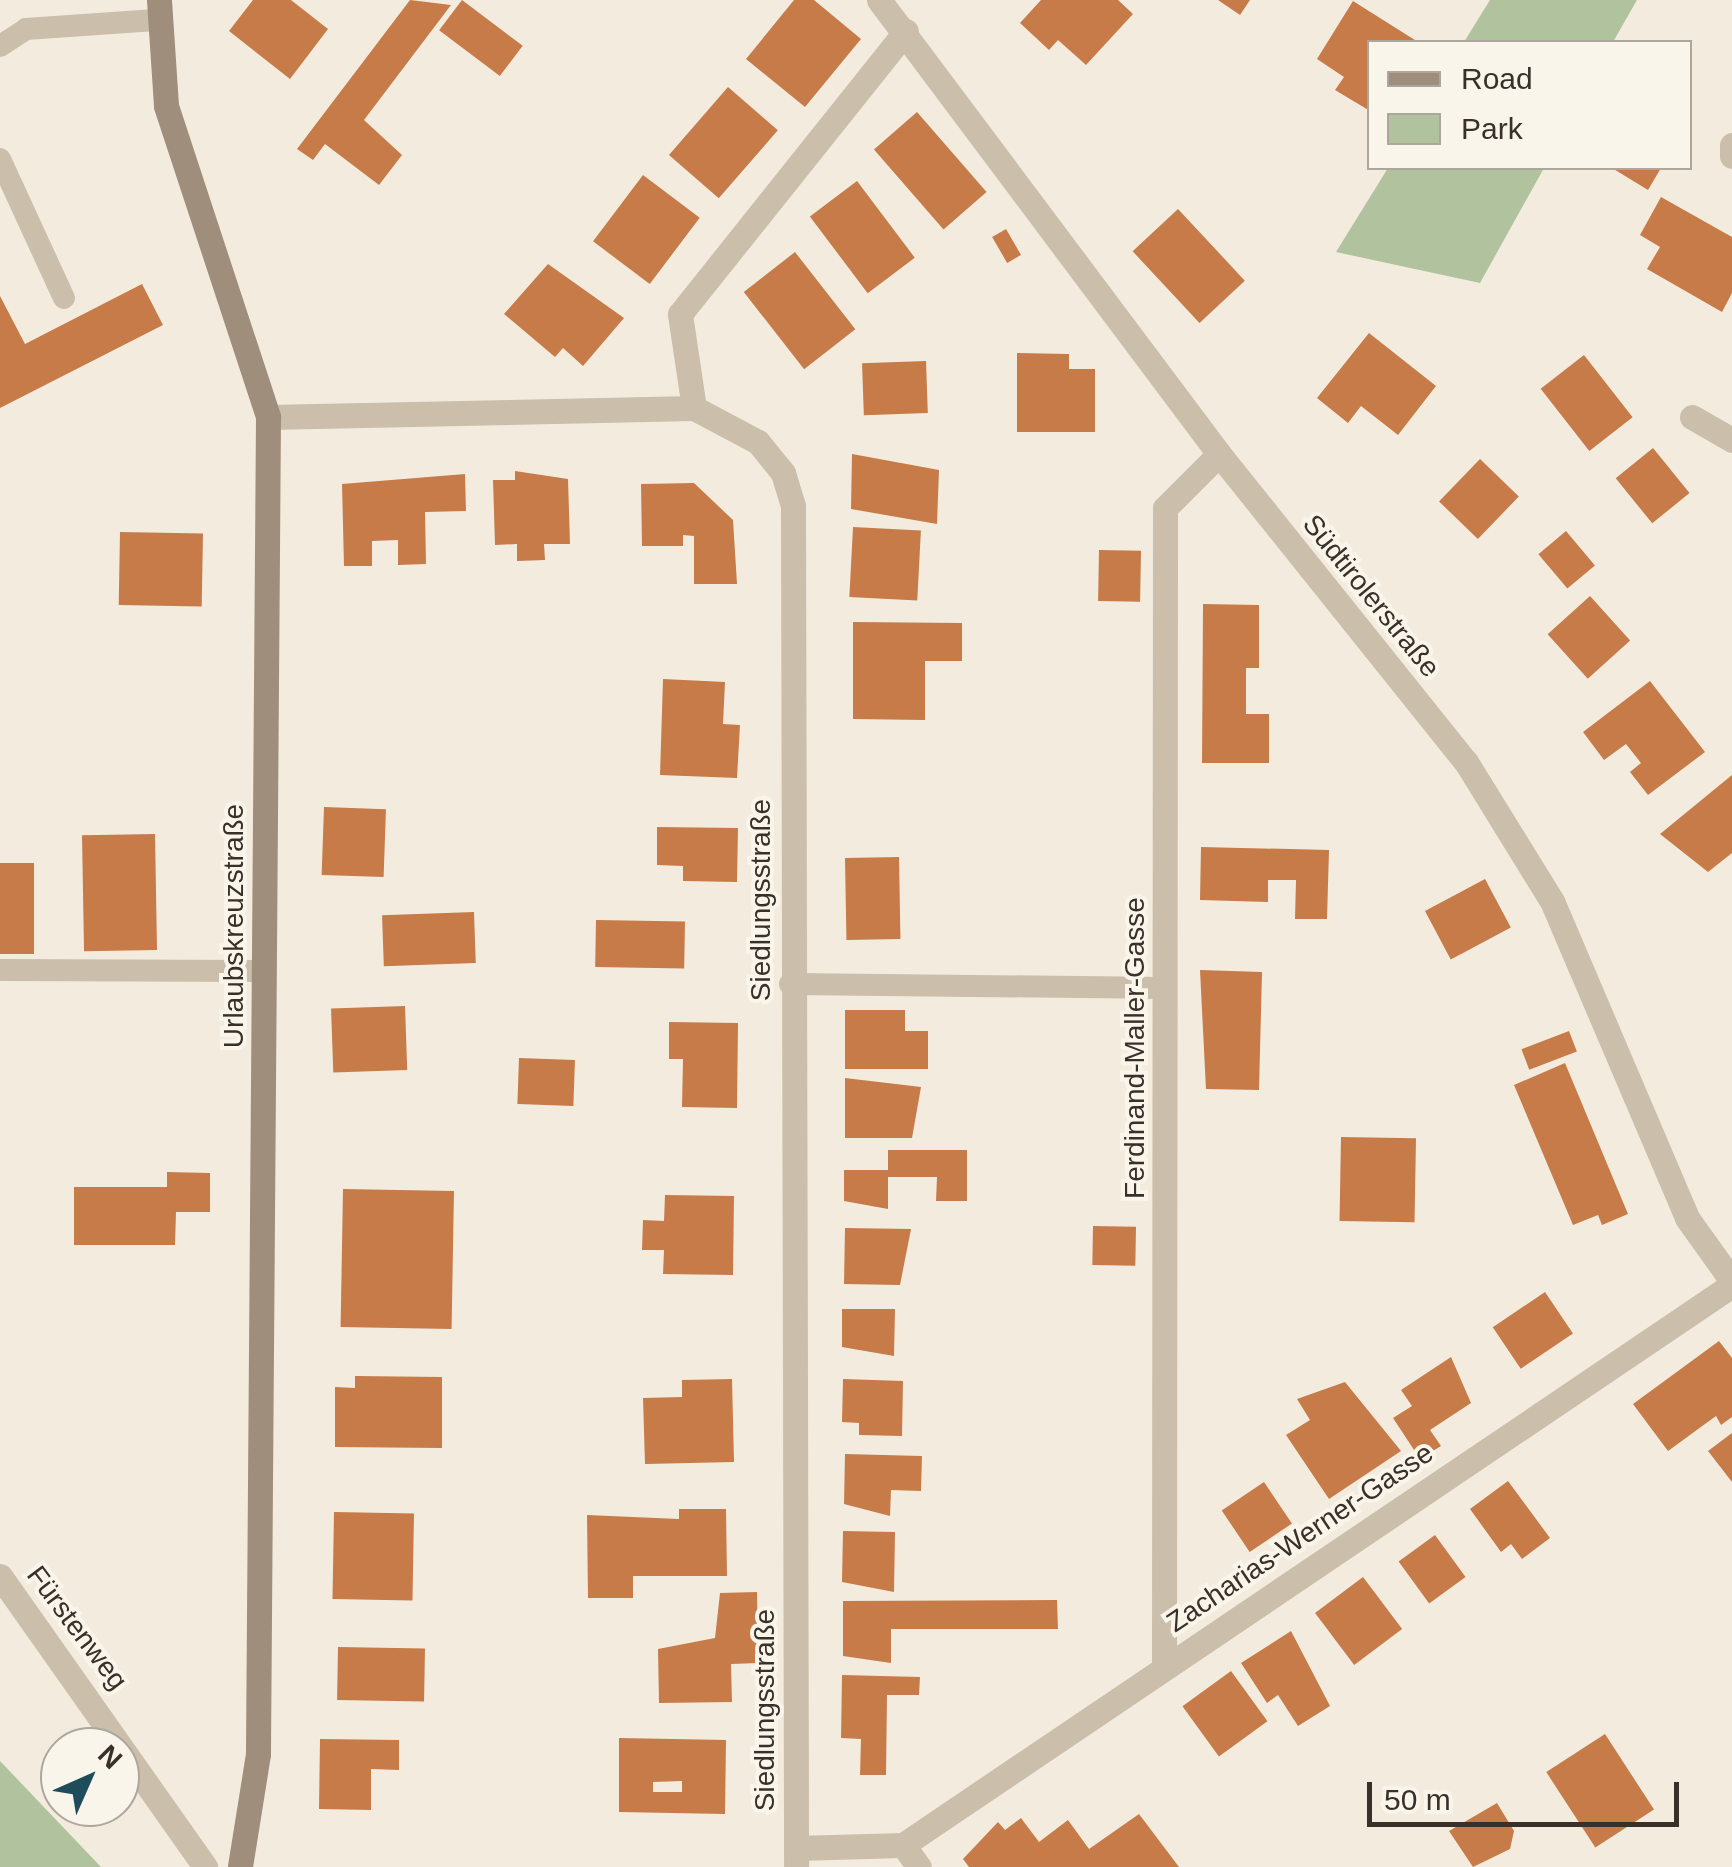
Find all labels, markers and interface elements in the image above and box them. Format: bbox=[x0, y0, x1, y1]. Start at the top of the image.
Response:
legend bbox=[1367, 40, 1692, 170]
text: Road bbox=[1461, 62, 1533, 95]
text: Park bbox=[1461, 112, 1523, 145]
street label: Südtirolerstraße bbox=[1295, 508, 1447, 684]
street label: Siedlungsstraße bbox=[744, 799, 778, 1001]
street label: Urlaubskreuzstraße bbox=[217, 804, 251, 1048]
street label: Ferdinand-Maller-Gasse bbox=[1118, 897, 1152, 1199]
street label: Zacharias-Werner-Gasse bbox=[1161, 1436, 1439, 1640]
street label: Fürstenweg bbox=[20, 1559, 134, 1697]
street label: Siedlungsstraße bbox=[748, 1609, 782, 1811]
north arrow bbox=[40, 1727, 140, 1827]
text: N bbox=[92, 1739, 128, 1775]
scale bar bbox=[1372, 1762, 1684, 1824]
text: 50 m bbox=[1384, 1783, 1451, 1816]

